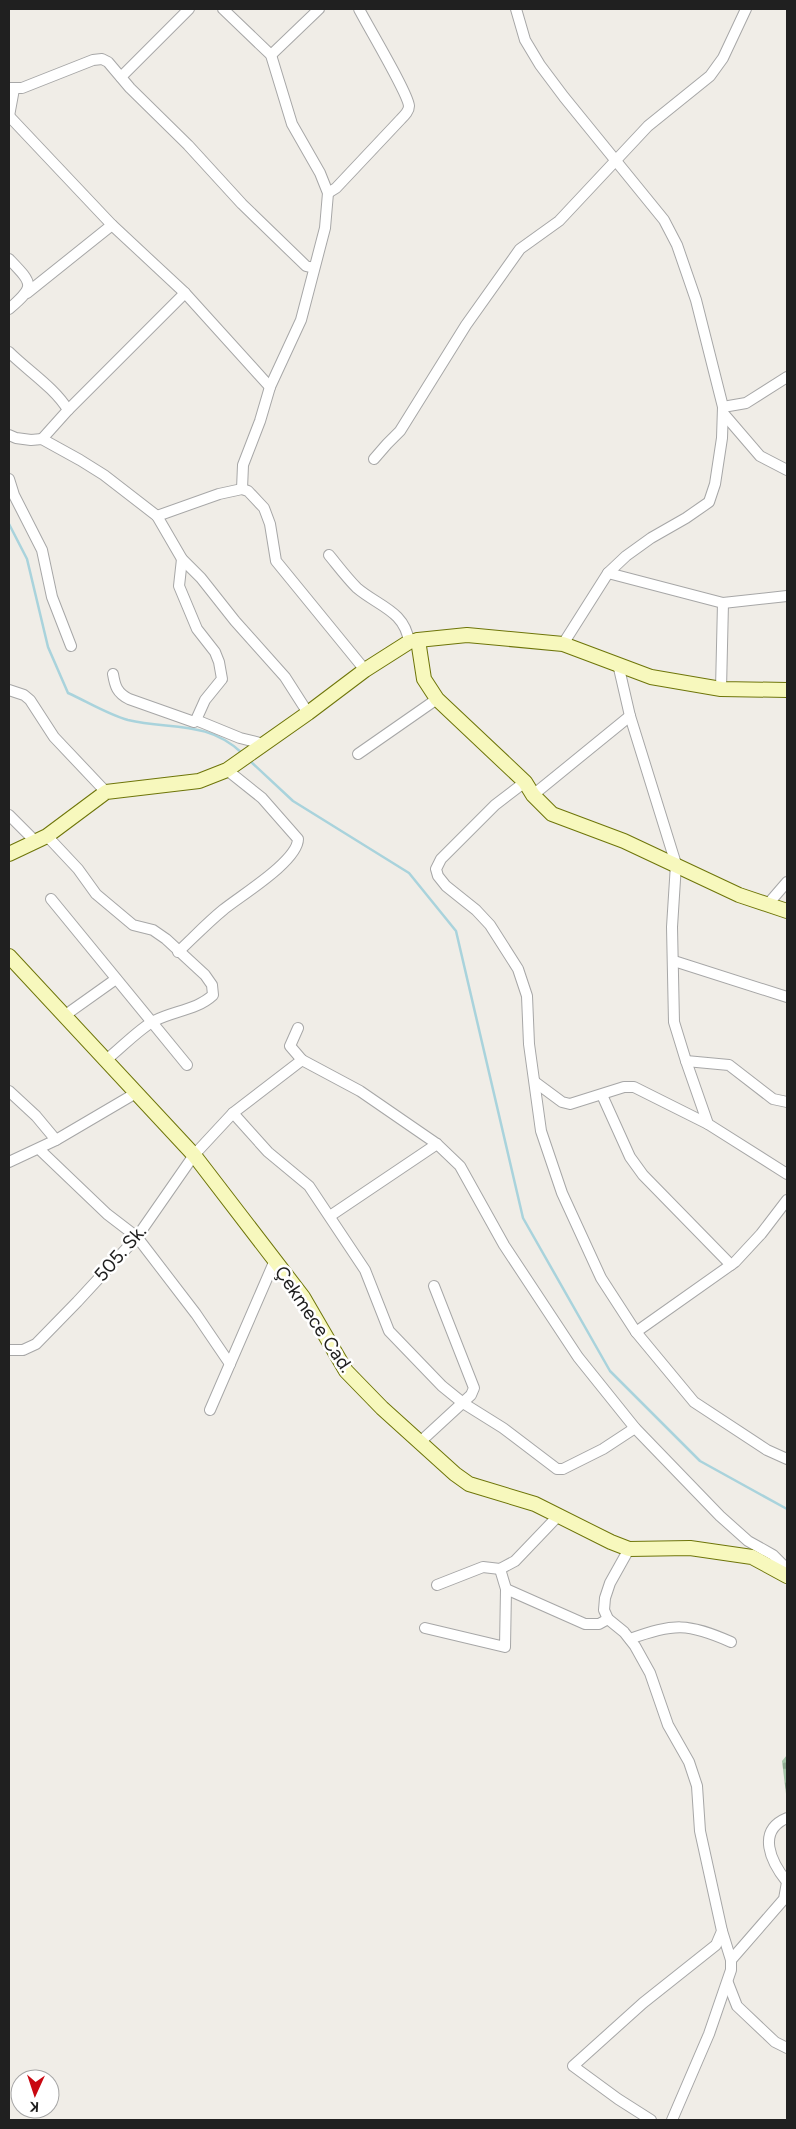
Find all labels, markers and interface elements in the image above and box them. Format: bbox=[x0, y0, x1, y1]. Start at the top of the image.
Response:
street label: 505. Sk. bbox=[89, 1220, 151, 1286]
street label: Çekmece Cad. bbox=[270, 1261, 358, 1377]
north arrow bbox=[10, 2069, 60, 2119]
text: K bbox=[29, 2098, 39, 2115]

